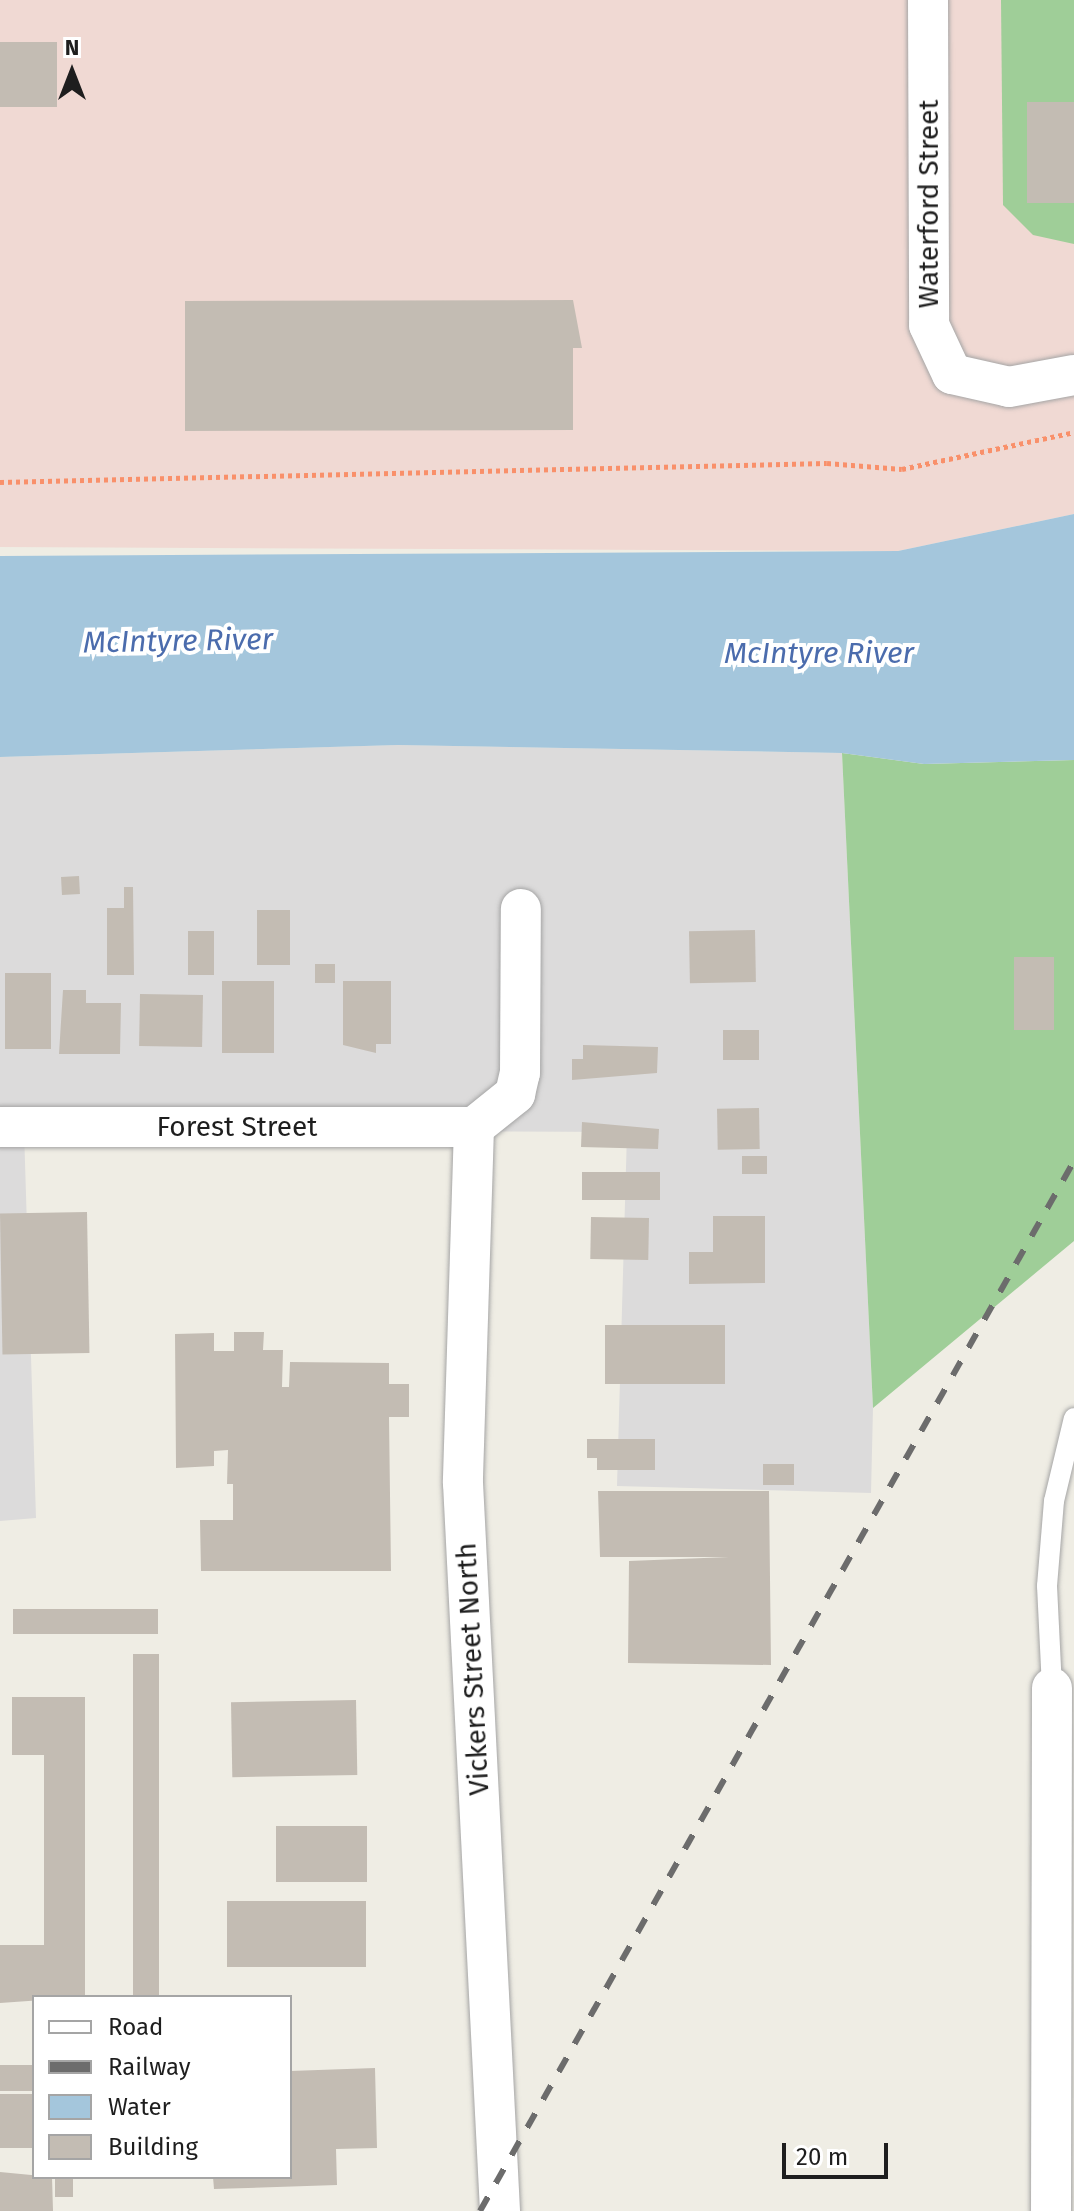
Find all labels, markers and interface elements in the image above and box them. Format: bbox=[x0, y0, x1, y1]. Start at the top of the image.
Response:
north arrow bbox=[32, 32, 112, 112]
text: N bbox=[65, 34, 79, 61]
street label: Waterford Street bbox=[912, 100, 946, 308]
water label: McIntyre River bbox=[83, 621, 273, 661]
water label: McIntyre River bbox=[724, 635, 914, 671]
street label: Forest Street bbox=[157, 1110, 317, 1144]
street label: Vickers Street North bbox=[450, 1542, 496, 1796]
legend bbox=[32, 1995, 292, 2179]
text: Road bbox=[108, 2013, 163, 2041]
text: Railway bbox=[108, 2053, 191, 2081]
text: Water bbox=[108, 2093, 171, 2121]
scale bar bbox=[786, 2127, 892, 2177]
text: Building bbox=[108, 2133, 198, 2161]
text: 20 m bbox=[796, 2143, 848, 2171]

